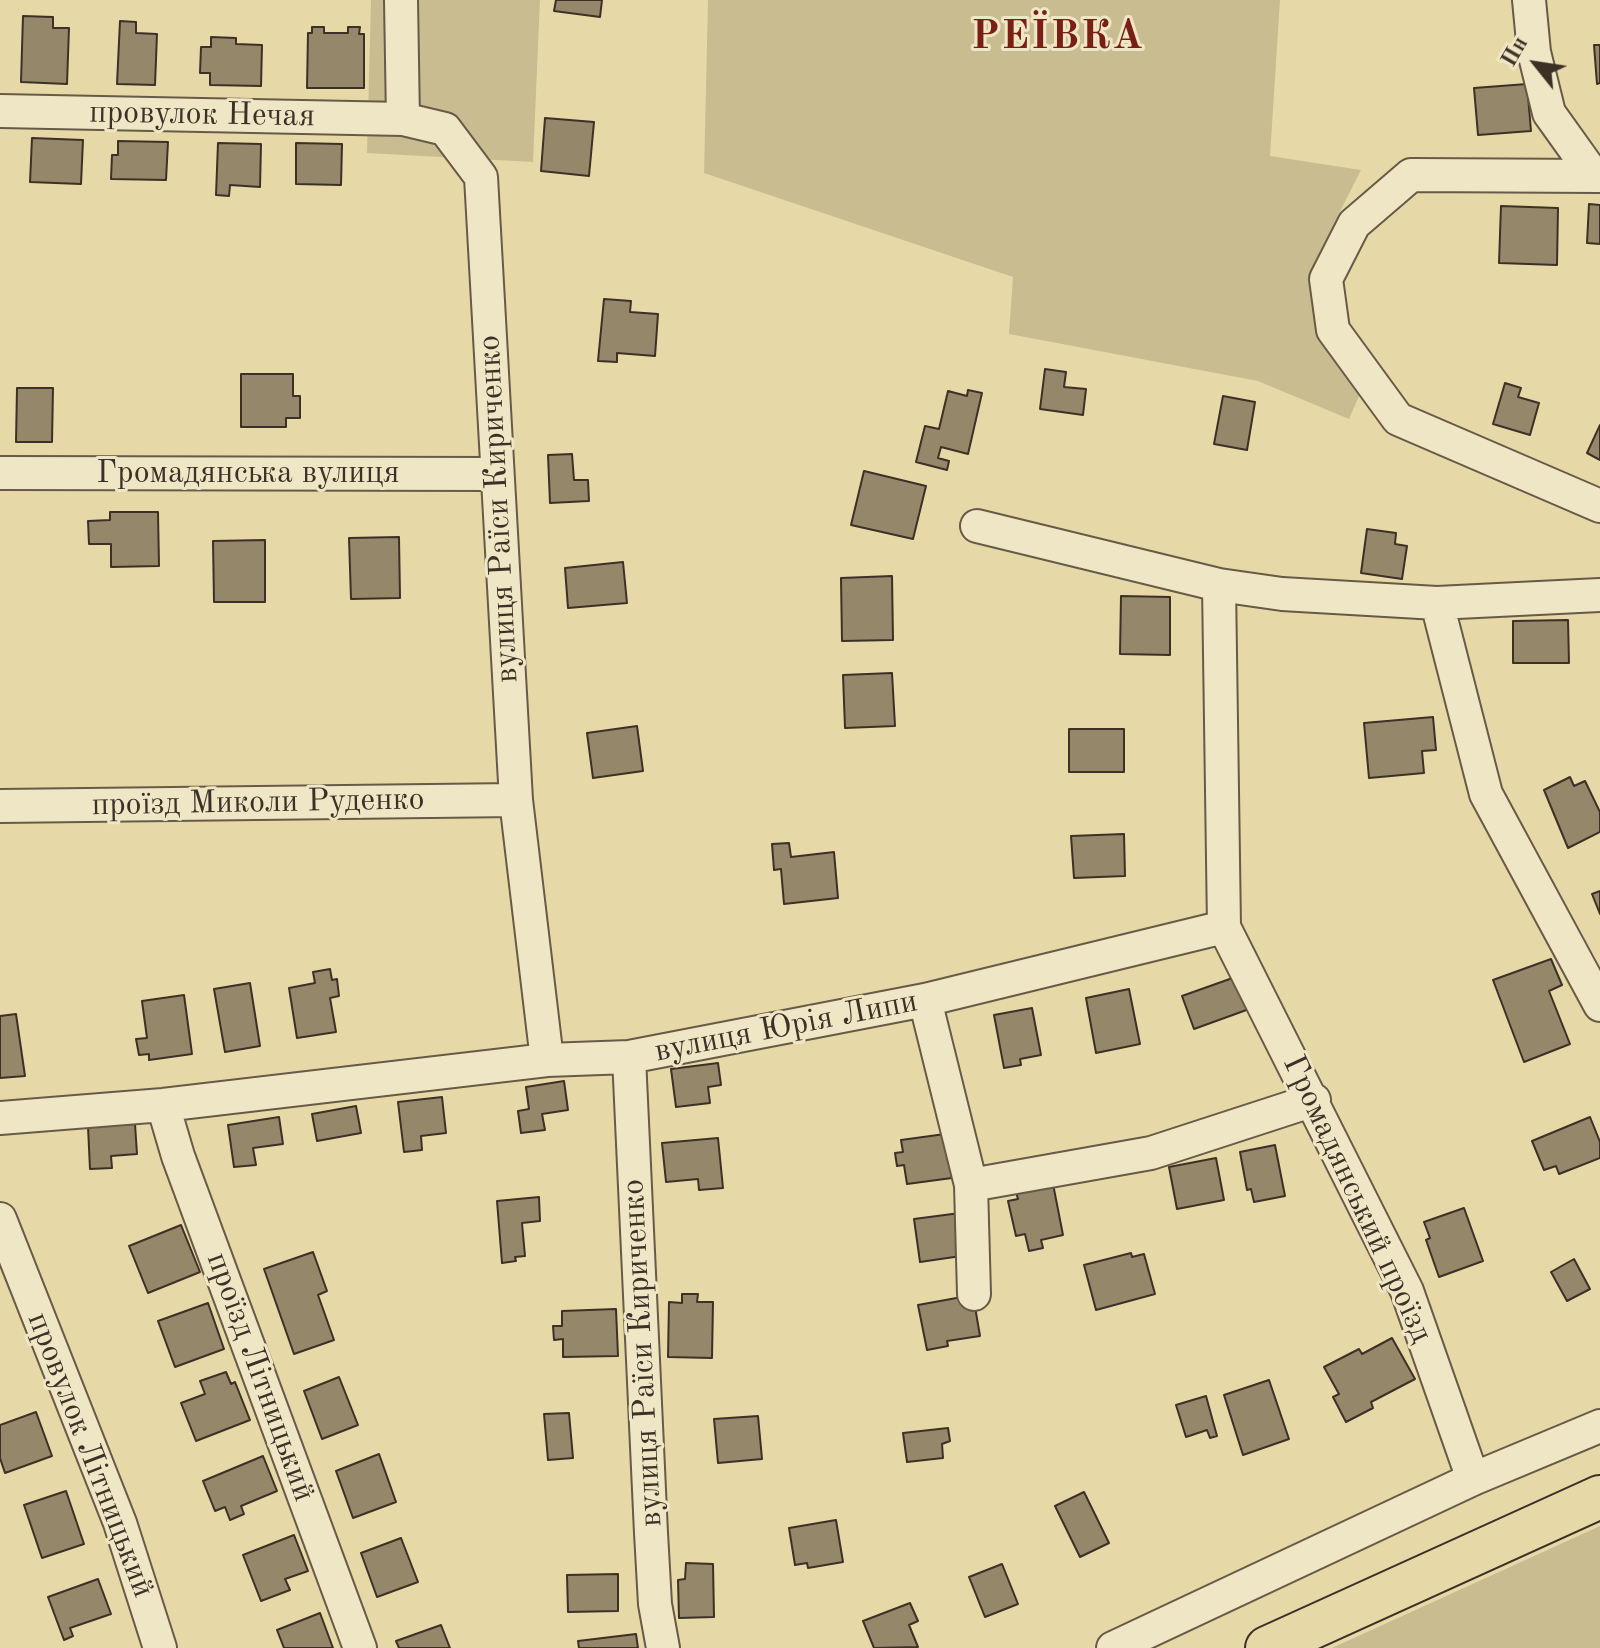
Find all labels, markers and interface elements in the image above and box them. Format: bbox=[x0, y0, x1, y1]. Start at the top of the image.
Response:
district label: РЕЇВКА bbox=[971, 14, 1145, 62]
north arrow bbox=[1496, 24, 1576, 104]
text: Пн bbox=[1498, 33, 1532, 71]
street label: провулок Нечая bbox=[89, 94, 315, 136]
street label: вулиця Раїси Кириченко bbox=[471, 334, 527, 684]
street label: Громадянська вулиця bbox=[96, 455, 400, 493]
street label: проїзд Миколи Руденко bbox=[91, 781, 425, 825]
street label: вулиця Юрія Липи bbox=[651, 983, 921, 1071]
street label: Громадянський проїзд bbox=[1274, 1049, 1440, 1349]
street label: вулиця Раїси Кириченко bbox=[615, 1178, 671, 1528]
street label: проїзд Літницький bbox=[197, 1247, 323, 1507]
street label: провулок Літницький bbox=[18, 1307, 162, 1603]

